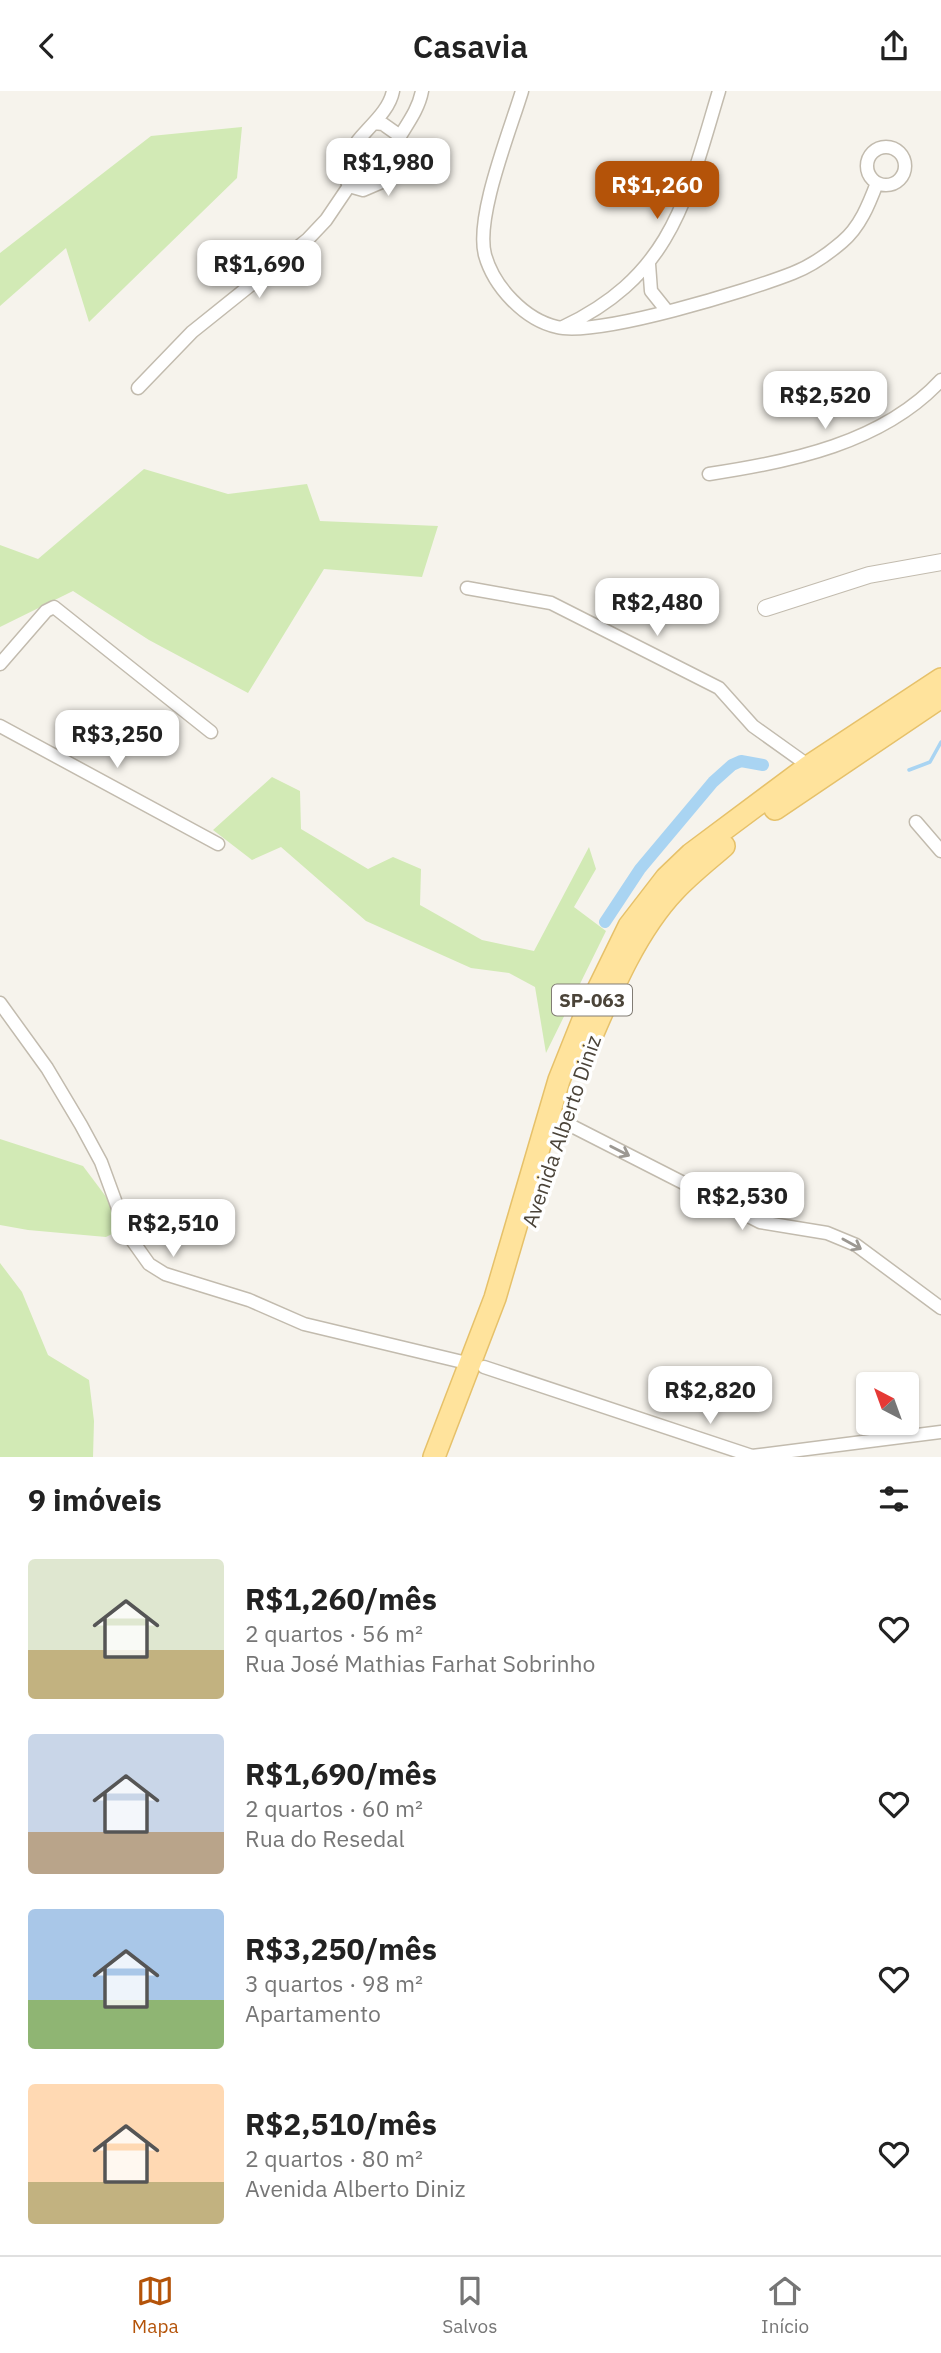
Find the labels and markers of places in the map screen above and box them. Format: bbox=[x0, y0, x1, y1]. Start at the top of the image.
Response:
pin: R$1,980 bbox=[323, 139, 453, 198]
pin: R$1,260 bbox=[592, 162, 722, 221]
pin: R$1,690 bbox=[194, 241, 324, 300]
pin: R$2,520 bbox=[760, 371, 890, 431]
pin: R$2,480 bbox=[592, 579, 722, 638]
pin: R$3,250 bbox=[52, 711, 182, 770]
pin: R$2,530 bbox=[677, 1173, 807, 1232]
pin: R$2,510 bbox=[108, 1199, 238, 1259]
pin: R$2,820 bbox=[645, 1367, 775, 1426]

